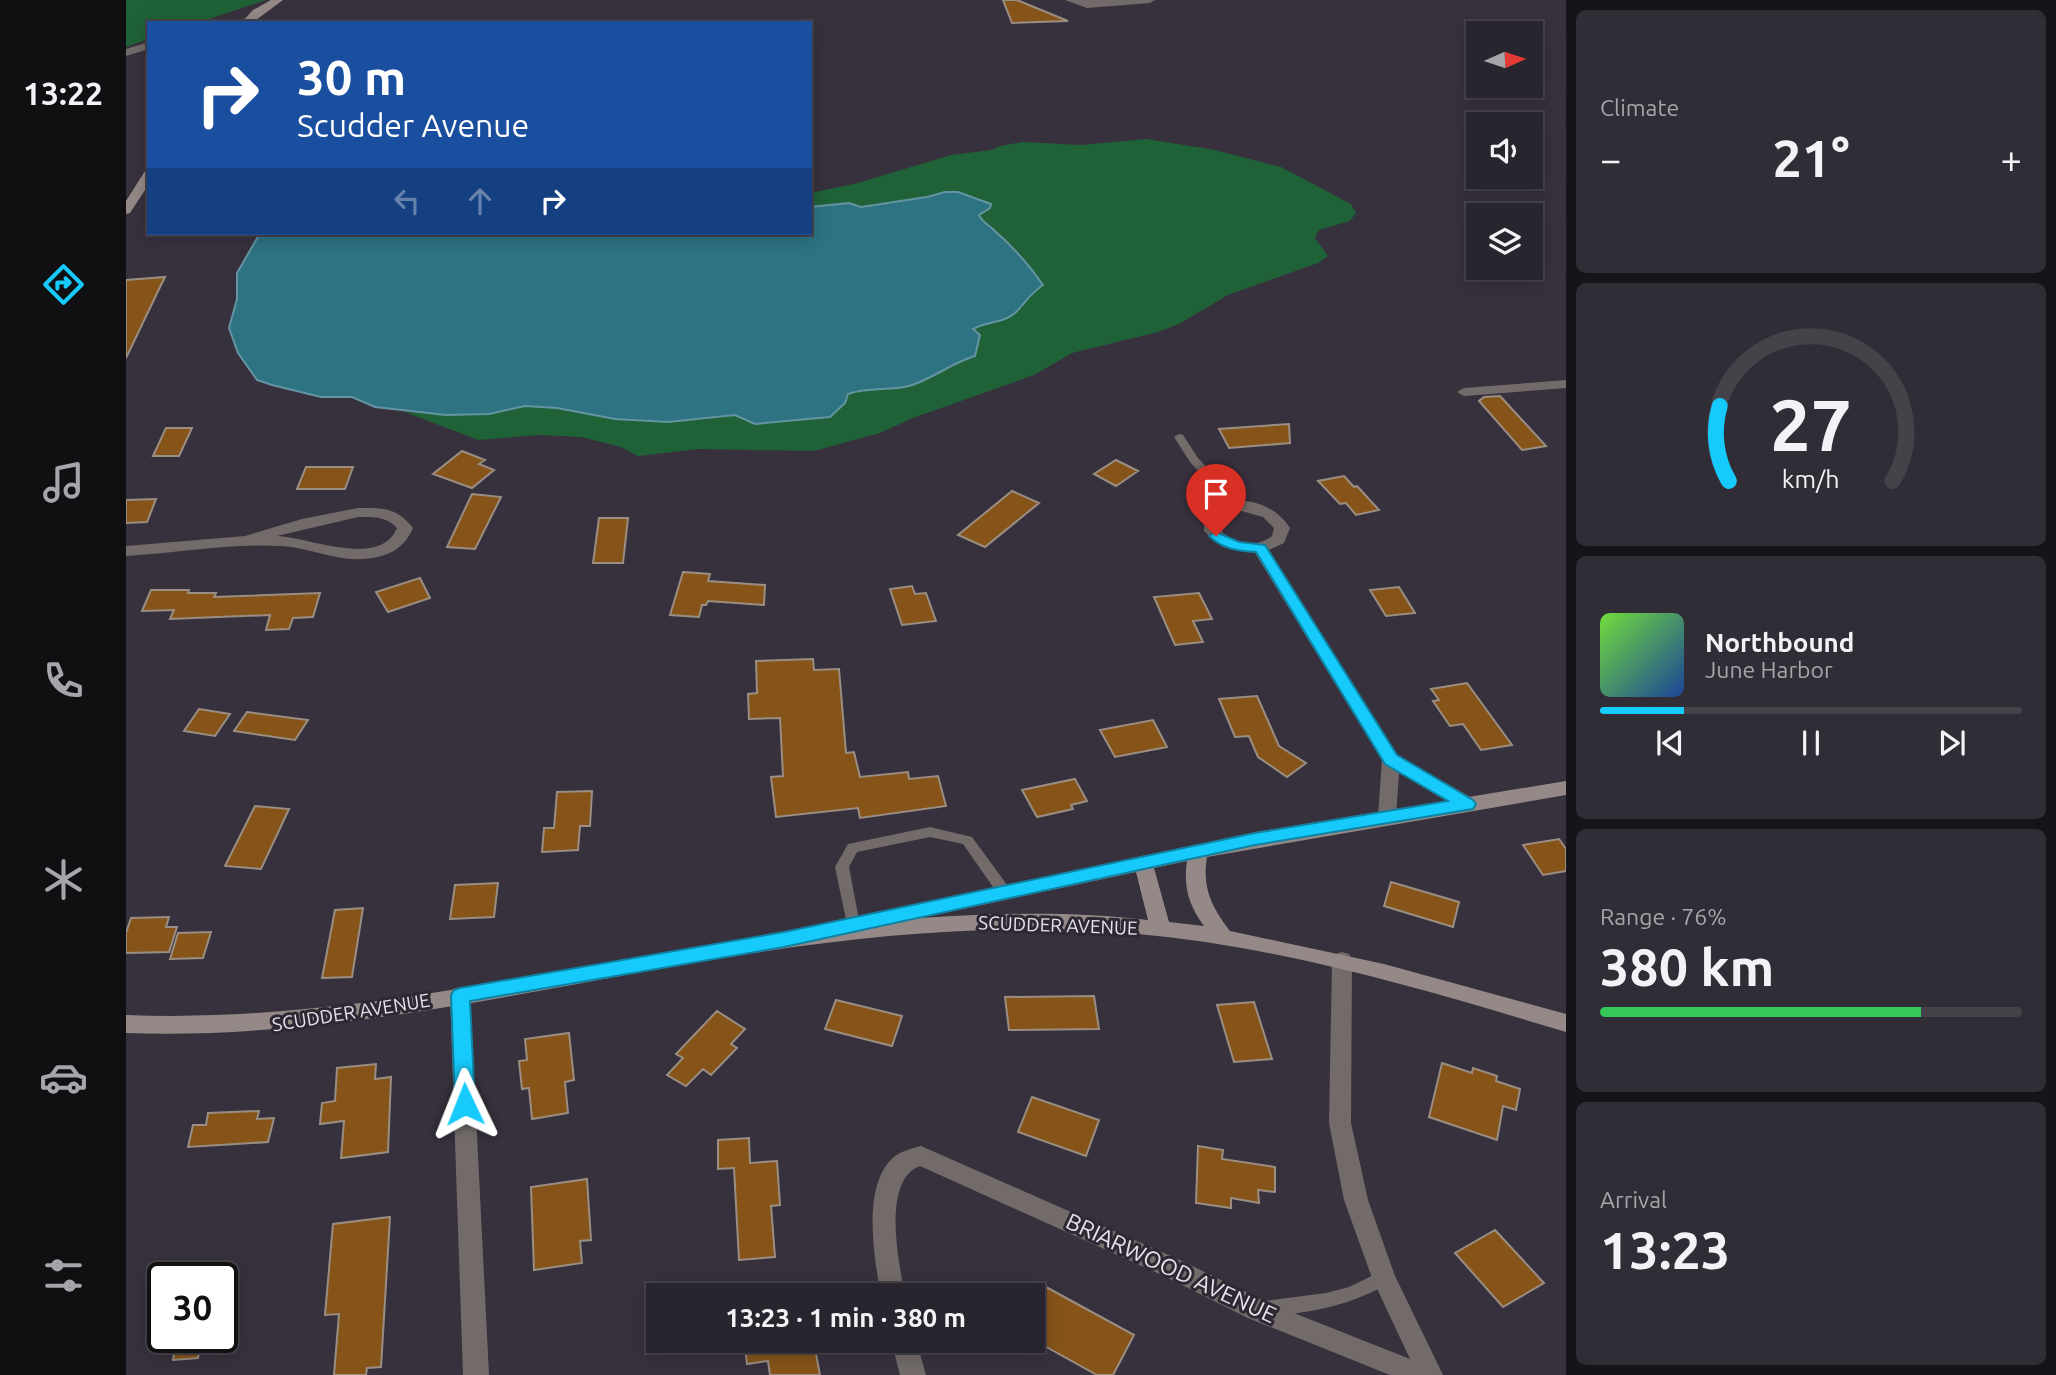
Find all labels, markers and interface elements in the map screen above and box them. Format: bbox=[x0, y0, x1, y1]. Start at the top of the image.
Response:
north arrow bbox=[1466, 21, 1544, 98]
map controls bbox=[1466, 21, 1543, 280]
icon: right bbox=[182, 49, 273, 140]
text: 30 m bbox=[297, 49, 406, 104]
text: 13:22 bbox=[23, 75, 103, 111]
text: Climate bbox=[1600, 95, 1679, 120]
text: Scudder Avenue bbox=[297, 107, 529, 143]
button: sound bbox=[1466, 112, 1543, 189]
text: 21° bbox=[1772, 129, 1850, 187]
text: − bbox=[1600, 138, 1621, 180]
text: + bbox=[2001, 138, 2022, 180]
icon: left bbox=[388, 182, 426, 220]
icon: ahead bbox=[461, 182, 499, 220]
icon: right bbox=[534, 182, 572, 220]
button: layers bbox=[1466, 203, 1543, 280]
icon: directions bbox=[39, 260, 88, 309]
text: 27 bbox=[1770, 383, 1852, 465]
icon: music bbox=[39, 458, 88, 507]
pin bbox=[1186, 464, 1246, 536]
text: km/h bbox=[1782, 464, 1840, 492]
icon: arrive bbox=[1197, 475, 1235, 513]
text: Northbound bbox=[1705, 628, 1854, 657]
icon: phone bbox=[39, 656, 88, 705]
text: June Harbor bbox=[1705, 657, 1833, 682]
icon: previous bbox=[1651, 724, 1689, 762]
icon: pause bbox=[1792, 724, 1830, 762]
icon: next bbox=[1933, 724, 1971, 762]
icon: climate bbox=[39, 855, 88, 904]
text: Range · 76% bbox=[1600, 904, 1727, 929]
street label: SCUDDER AVENUE bbox=[978, 911, 1138, 939]
text: 380 km bbox=[1600, 938, 1774, 996]
street label: SCUDDER AVENUE bbox=[270, 989, 432, 1035]
icon: car bbox=[39, 1053, 88, 1102]
position arrow bbox=[428, 1067, 502, 1141]
text: Arrival bbox=[1600, 1187, 1667, 1212]
street label: BRIARWOOD AVENUE bbox=[1062, 1208, 1280, 1327]
text: 13:23 bbox=[1600, 1221, 1730, 1279]
icon: filters bbox=[39, 1251, 88, 1300]
speed limit sign: 30 bbox=[147, 1262, 238, 1353]
text: 13:23 · 1 min · 380 m bbox=[725, 1303, 966, 1332]

